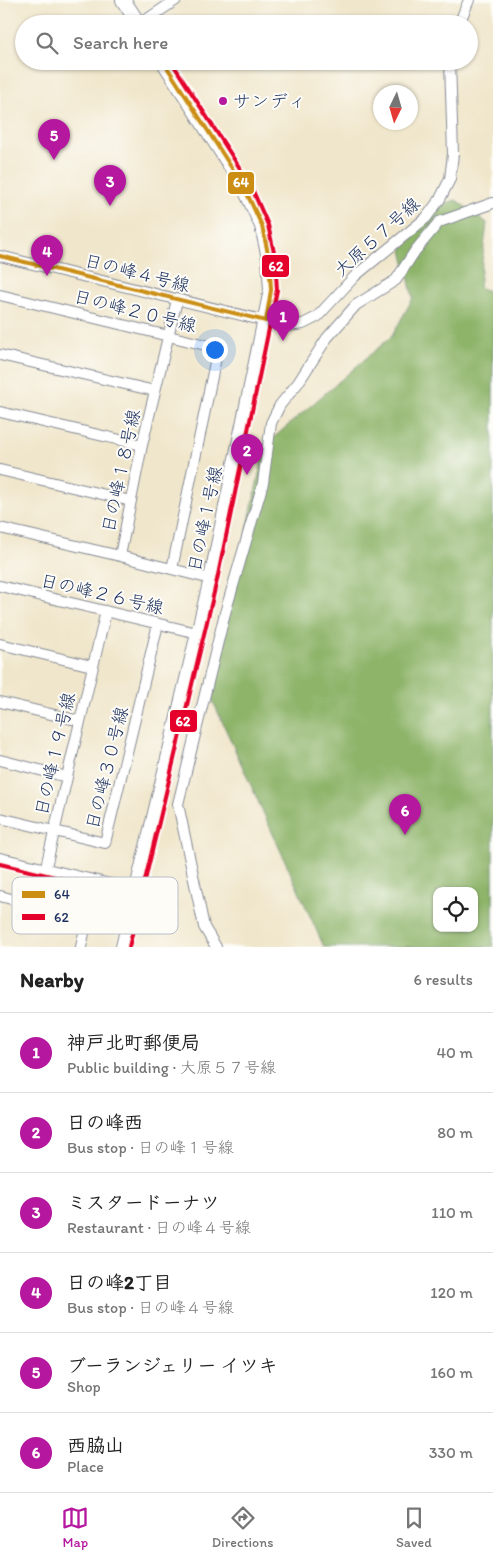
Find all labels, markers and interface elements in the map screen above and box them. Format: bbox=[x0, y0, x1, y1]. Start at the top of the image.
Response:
search box bbox=[15, 15, 478, 70]
icon: search bbox=[33, 29, 61, 57]
text: Search here bbox=[73, 31, 168, 54]
north arrow bbox=[373, 85, 418, 130]
place label: サンディ bbox=[233, 90, 306, 112]
marker: サンディ bbox=[217, 95, 229, 107]
pin: 5 bbox=[38, 119, 70, 160]
pin: 3 bbox=[94, 165, 126, 206]
line badge: 64 bbox=[227, 171, 255, 195]
text: 64 bbox=[233, 174, 249, 191]
street label: 大原５７号線 bbox=[330, 193, 424, 281]
pin: 4 bbox=[31, 235, 63, 276]
street label: 日の峰４号線 bbox=[82, 249, 192, 297]
line badge: 62 bbox=[261, 254, 290, 278]
text: 62 bbox=[269, 258, 284, 275]
street label: 日の峰２０号線 bbox=[71, 285, 199, 337]
pin: 1 bbox=[267, 300, 299, 341]
your location bbox=[202, 337, 228, 363]
street label: 日の峰１８号線 bbox=[97, 407, 145, 535]
pin: 2 bbox=[231, 434, 263, 475]
street label: 日の峰１号線 bbox=[183, 464, 227, 574]
street label: 日の峰２６号線 bbox=[38, 569, 166, 619]
street label: 日の峰１９号線 bbox=[30, 690, 80, 818]
street label: 日の峰３０号線 bbox=[81, 704, 133, 832]
line badge: 62 bbox=[169, 709, 198, 733]
text: 62 bbox=[176, 713, 191, 730]
pin: 6 bbox=[389, 794, 421, 835]
legend bbox=[12, 877, 178, 934]
text: 64 bbox=[54, 886, 70, 903]
map controls bbox=[433, 887, 478, 932]
button: locate bbox=[433, 887, 478, 932]
text: 62 bbox=[54, 909, 69, 926]
text: Nearby bbox=[20, 967, 84, 992]
text: 6 results bbox=[413, 970, 473, 989]
text: 神戸北町郵便局 bbox=[67, 1031, 200, 1054]
text: 1 bbox=[32, 1043, 40, 1062]
text: 40 m bbox=[436, 1043, 473, 1062]
text: Public building · 大原５７号線 bbox=[67, 1058, 276, 1077]
text: 日の峰西 bbox=[67, 1111, 143, 1134]
text: 2 bbox=[32, 1123, 40, 1142]
text: 80 m bbox=[437, 1123, 473, 1142]
text: Bus stop · 日の峰１号線 bbox=[67, 1138, 234, 1157]
text: ミスタードーナツ bbox=[67, 1191, 219, 1214]
text: 3 bbox=[32, 1203, 40, 1222]
text: 110 m bbox=[431, 1203, 473, 1222]
text: Restaurant · 日の峰４号線 bbox=[67, 1218, 251, 1237]
text: 日の峰2丁目 bbox=[67, 1271, 172, 1294]
text: 4 bbox=[31, 1283, 41, 1302]
text: 120 m bbox=[430, 1283, 473, 1302]
text: Bus stop · 日の峰４号線 bbox=[67, 1298, 234, 1317]
text: ブーランジェリー イツキ bbox=[67, 1354, 277, 1377]
text: 5 bbox=[32, 1363, 40, 1382]
text: 160 m bbox=[430, 1363, 473, 1382]
text: Shop bbox=[67, 1377, 101, 1396]
text: 西脇山 bbox=[67, 1434, 124, 1457]
text: 6 bbox=[32, 1443, 40, 1462]
text: 330 m bbox=[429, 1443, 473, 1462]
text: Place bbox=[67, 1457, 104, 1476]
tab: Map bbox=[61, 1504, 89, 1551]
tab: Directions bbox=[212, 1504, 273, 1551]
tab: Saved bbox=[396, 1504, 432, 1551]

